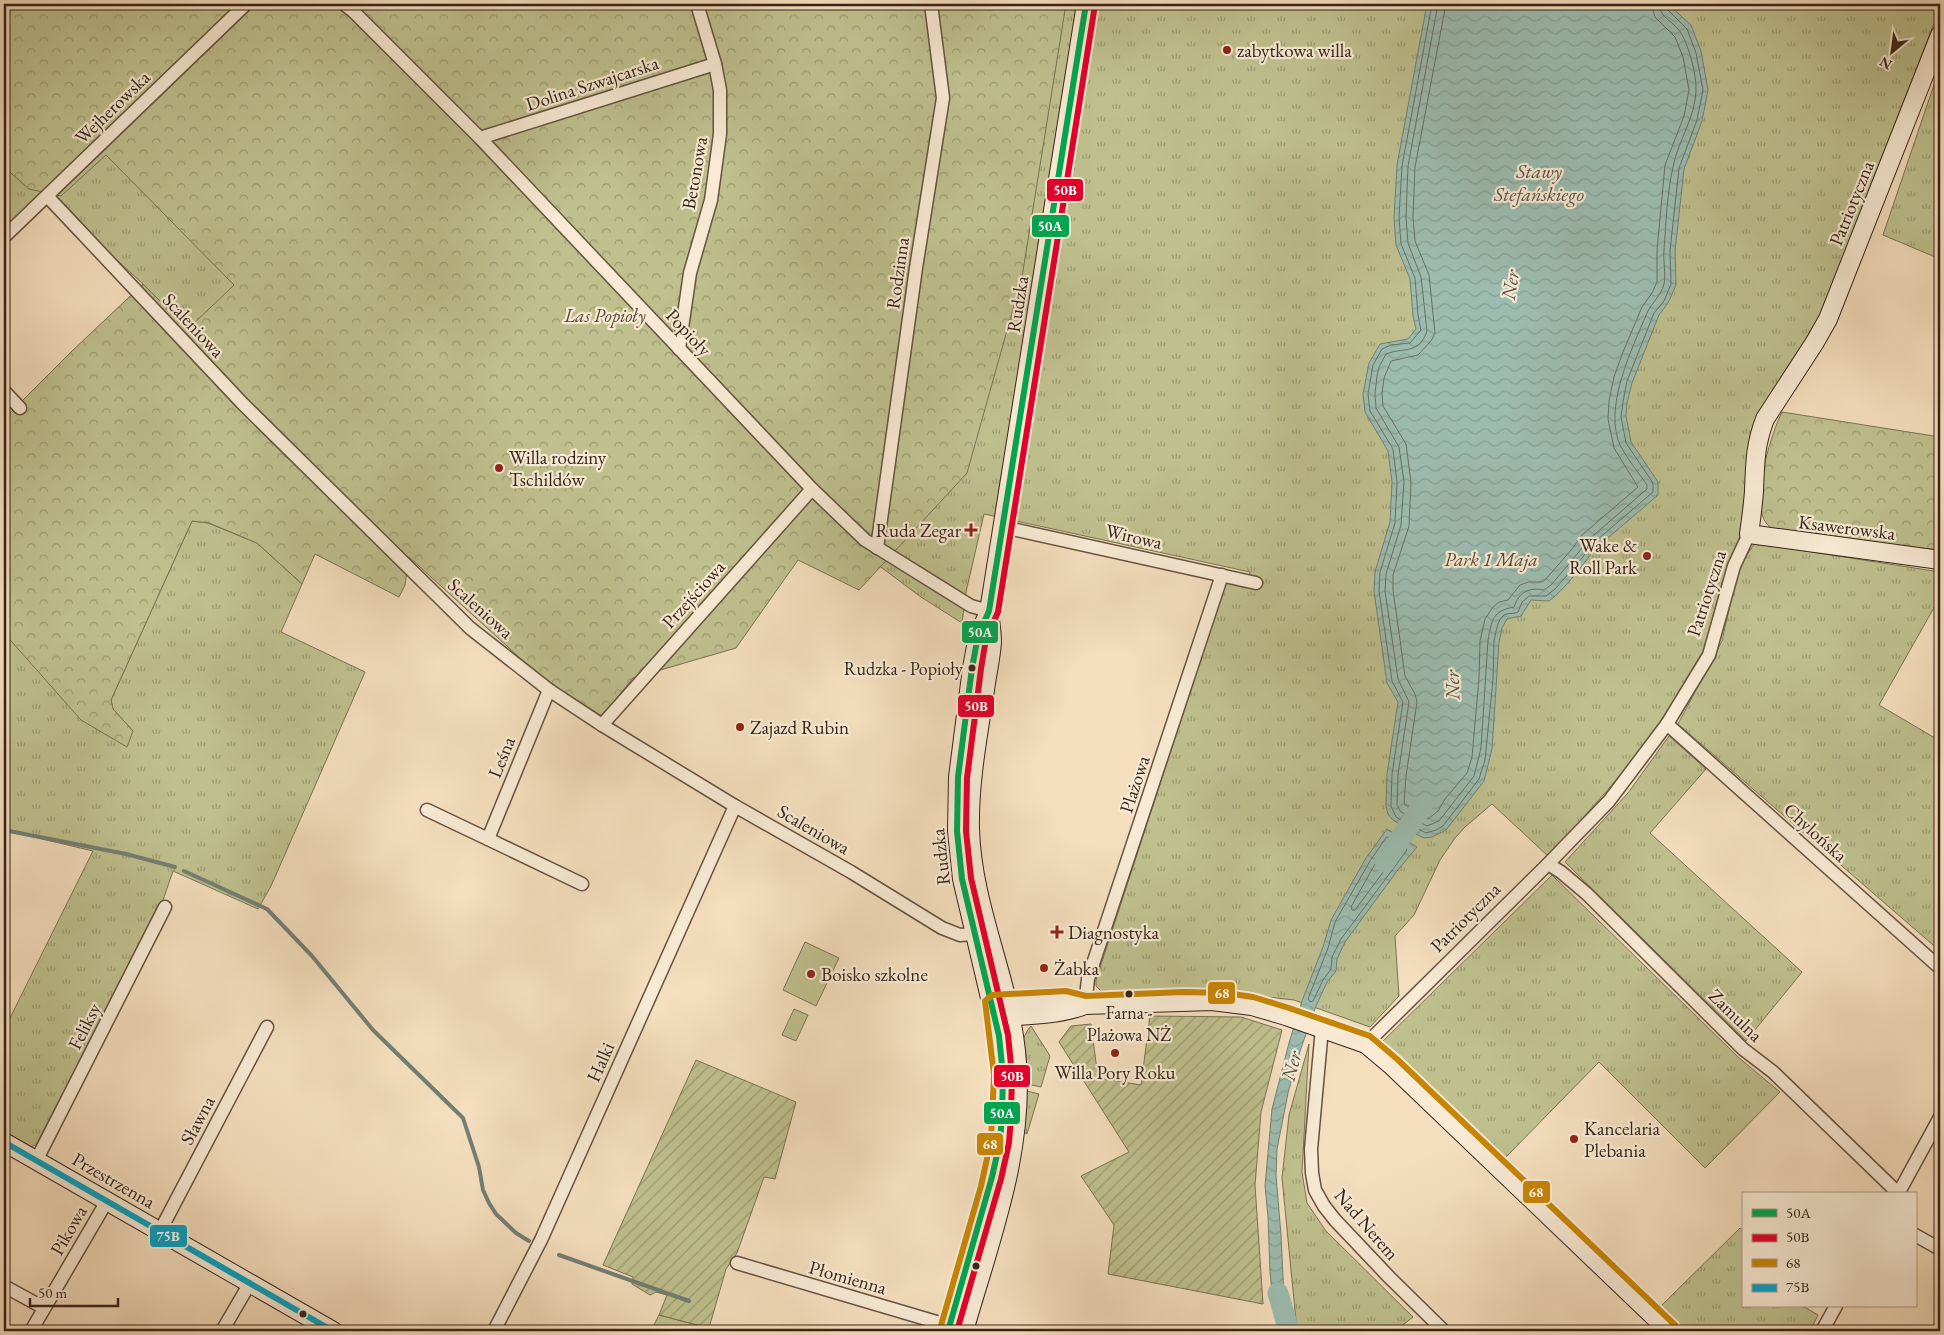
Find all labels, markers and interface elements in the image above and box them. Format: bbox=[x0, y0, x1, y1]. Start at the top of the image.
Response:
north arrow bbox=[1866, 28, 1916, 78]
place label: zabytkowa willa bbox=[1237, 38, 1352, 63]
marker: zabytkowa willa bbox=[1221, 44, 1233, 56]
street label: Dolina Szwajcarska bbox=[522, 50, 662, 117]
text: N bbox=[1876, 52, 1895, 74]
street label: Wejherowska bbox=[69, 65, 156, 150]
street label: Betonowa bbox=[676, 134, 713, 211]
street label: Patriotyczna bbox=[1823, 157, 1880, 249]
water label: Stawy Stefańskiego bbox=[1493, 158, 1584, 207]
line badge: 50B bbox=[1046, 178, 1084, 202]
text: 50B bbox=[1053, 181, 1077, 199]
line badge: 50A bbox=[1031, 214, 1070, 238]
text: 50A bbox=[1038, 217, 1063, 235]
street label: Rodzinna bbox=[880, 235, 915, 310]
water label: Ner bbox=[1495, 267, 1525, 303]
street label: Rudzka bbox=[1001, 274, 1034, 334]
street label: Scaleniowa bbox=[157, 288, 230, 363]
park label: Las Popioły bbox=[563, 303, 646, 328]
street label: Popioły bbox=[660, 303, 717, 362]
place label: Willa rodziny Tschildów bbox=[509, 445, 607, 492]
marker: Willa rodziny Tschildów bbox=[493, 462, 505, 474]
street label: Ksawerowska bbox=[1797, 509, 1897, 546]
place label: Ruda Zegar bbox=[875, 518, 962, 543]
street label: Wirowa bbox=[1103, 518, 1165, 555]
marker: Ruda Zegar bbox=[965, 524, 977, 536]
place label: Wake & Roll Park bbox=[1569, 533, 1638, 580]
street label: Patriotyczna bbox=[1681, 546, 1732, 640]
park label: Park 1 Maja bbox=[1444, 547, 1538, 572]
marker: Wake & Roll Park bbox=[1641, 550, 1653, 562]
street label: Przejściowa bbox=[656, 555, 731, 634]
street label: Scaleniowa bbox=[443, 572, 519, 645]
line badge: 50A bbox=[961, 620, 999, 644]
text: 50A bbox=[968, 623, 993, 641]
place label: Rudzka - Popioły bbox=[844, 657, 963, 680]
marker: Rudzka - Popioły bbox=[967, 663, 977, 673]
water label: Ner bbox=[1438, 668, 1466, 701]
line badge: 50B bbox=[957, 694, 995, 718]
text: 50B bbox=[964, 697, 988, 715]
place label: Zajazd Rubin bbox=[750, 715, 849, 740]
marker: Zajazd Rubin bbox=[734, 721, 746, 733]
street label: Leśna bbox=[482, 733, 521, 781]
street label: Plażowa bbox=[1113, 752, 1156, 816]
street label: Chylońska bbox=[1779, 797, 1853, 868]
street label: Scaleniowa bbox=[773, 799, 855, 860]
street label: Rudzka bbox=[925, 827, 956, 887]
street label: Patriotyczna bbox=[1425, 877, 1506, 958]
place label: Diagnostyka bbox=[1068, 920, 1160, 945]
marker: Diagnostyka bbox=[1050, 925, 1064, 939]
place label: Żabka bbox=[1054, 956, 1099, 981]
place label: Boisko szkolne bbox=[821, 962, 928, 987]
marker: Żabka bbox=[1038, 962, 1050, 974]
marker: Boisko szkolne bbox=[805, 968, 817, 980]
line badge: 68 bbox=[1207, 981, 1236, 1005]
street label: Zamulna bbox=[1703, 983, 1768, 1048]
text: 68 bbox=[1215, 984, 1229, 1002]
marker: Farna - Plażowa NŻ bbox=[1124, 989, 1134, 999]
street label: Feliksy bbox=[62, 998, 107, 1054]
place label: Farna - Plażowa NŻ bbox=[1087, 1001, 1171, 1046]
street label: Halki bbox=[581, 1038, 620, 1086]
marker: Willa Pory Roku bbox=[1109, 1047, 1121, 1059]
water label: Ner bbox=[1274, 1047, 1308, 1085]
place label: Willa Pory Roku bbox=[1054, 1060, 1176, 1085]
line badge: 50B bbox=[993, 1064, 1031, 1088]
text: 50B bbox=[1000, 1067, 1024, 1085]
street label: Sławna bbox=[174, 1091, 221, 1149]
line badge: 50A bbox=[983, 1101, 1021, 1125]
text: 50A bbox=[990, 1104, 1015, 1122]
place label: Kancelaria Plebania bbox=[1584, 1116, 1660, 1163]
line badge: 68 bbox=[976, 1132, 1004, 1156]
marker: Kancelaria Plebania bbox=[1568, 1133, 1580, 1145]
text: 68 bbox=[983, 1135, 997, 1153]
street label: Przestrzenna bbox=[68, 1147, 160, 1214]
line badge: 68 bbox=[1522, 1180, 1551, 1204]
street label: Nad Nerem bbox=[1329, 1183, 1405, 1266]
text: 68 bbox=[1529, 1183, 1543, 1201]
legend bbox=[1742, 1192, 1916, 1308]
street label: Pikowa bbox=[44, 1200, 93, 1260]
text: 50A bbox=[1786, 1203, 1811, 1222]
line badge: 75B bbox=[149, 1224, 188, 1248]
text: 75B bbox=[156, 1227, 180, 1245]
text: 50B bbox=[1786, 1227, 1809, 1246]
text: 68 bbox=[1786, 1253, 1800, 1272]
street label: Płomienna bbox=[806, 1254, 890, 1301]
unlabelled marker bbox=[971, 1261, 981, 1271]
scale bar bbox=[30, 1275, 118, 1307]
text: 75B bbox=[1786, 1277, 1809, 1296]
text: 50 m bbox=[38, 1283, 67, 1302]
unlabelled marker bbox=[298, 1309, 308, 1319]

